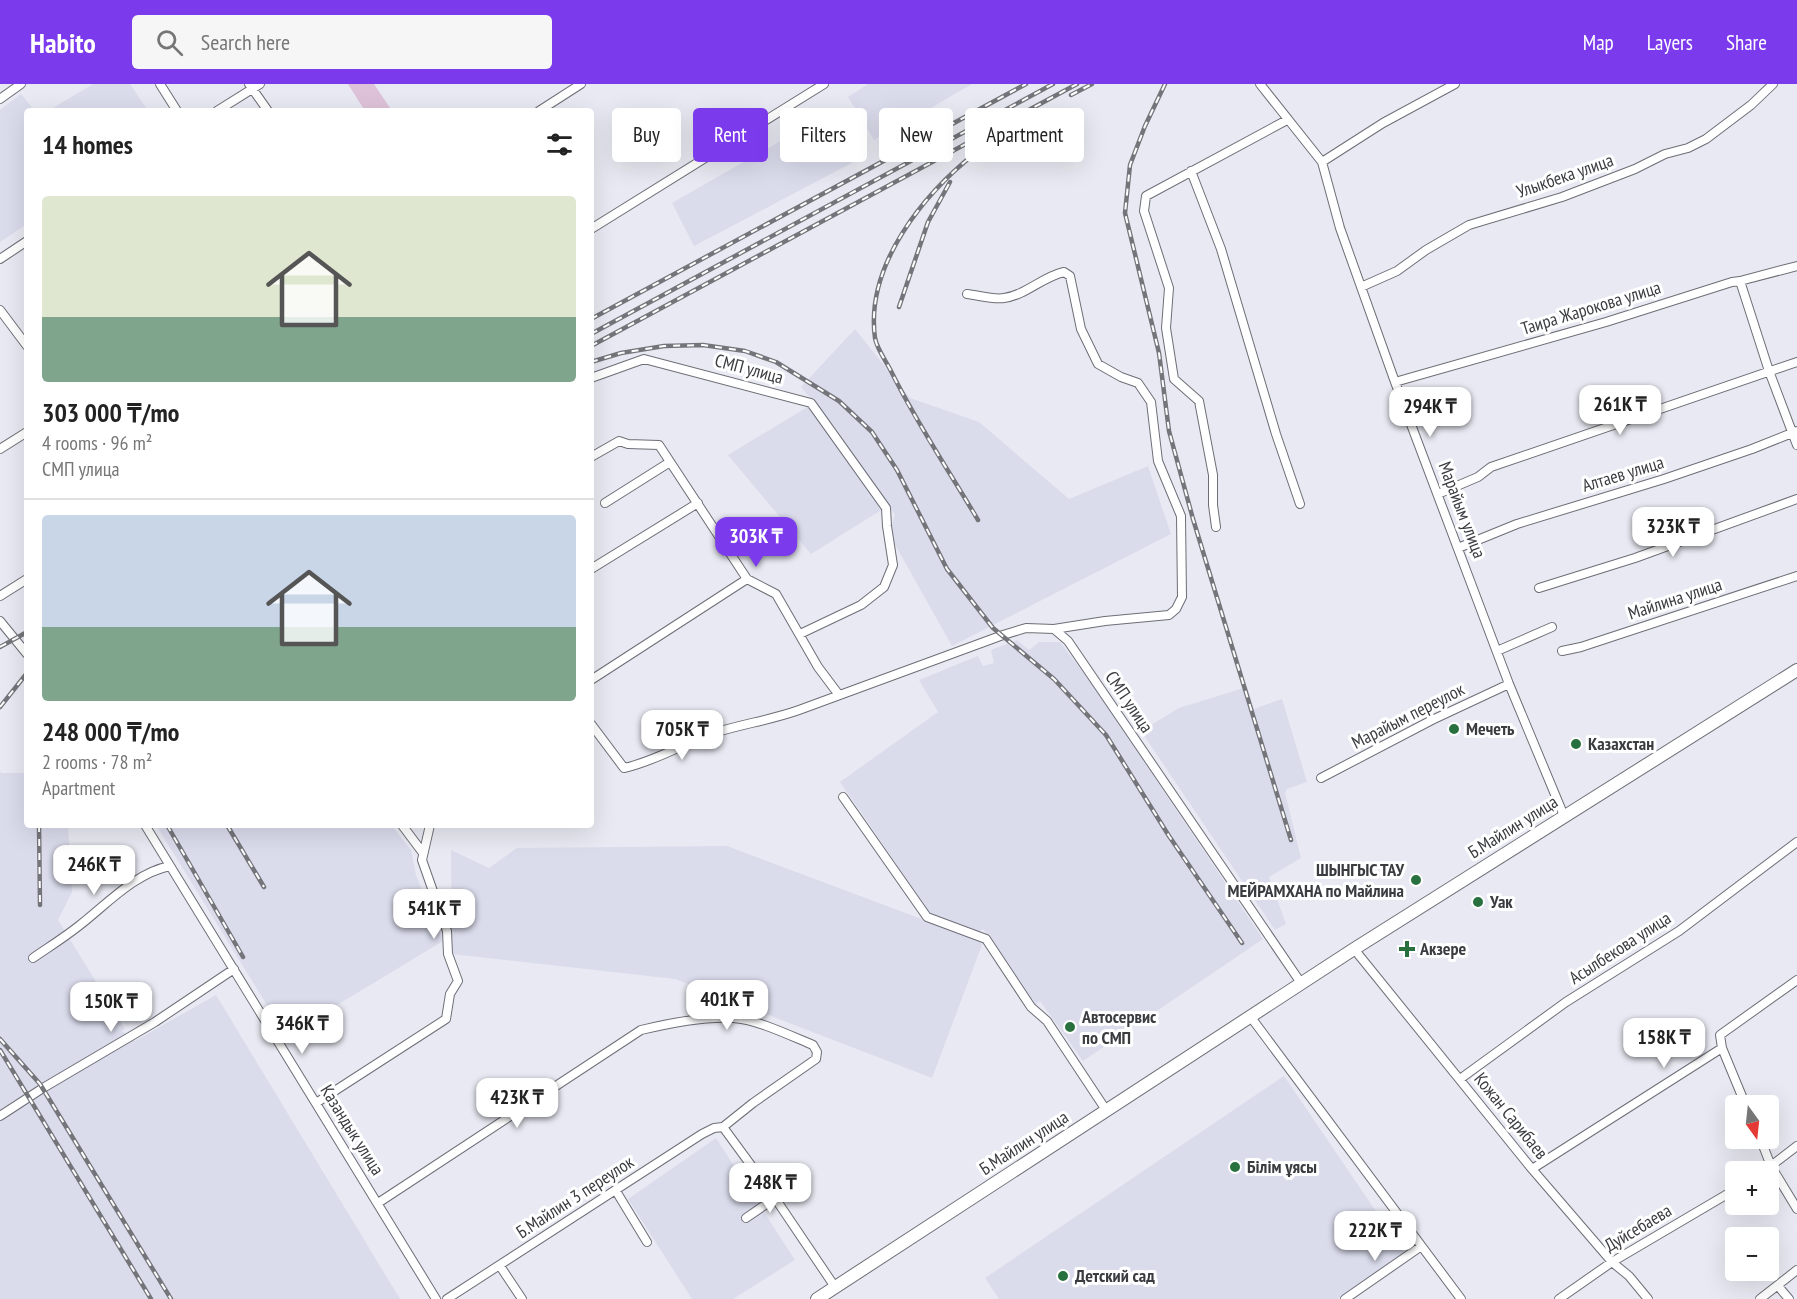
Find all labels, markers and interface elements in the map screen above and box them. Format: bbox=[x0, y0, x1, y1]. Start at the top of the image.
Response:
search box bbox=[132, 15, 552, 69]
text: Habito bbox=[30, 24, 96, 61]
icon: search bbox=[153, 26, 186, 59]
text: Search here bbox=[201, 28, 290, 56]
text: Map bbox=[1583, 29, 1614, 56]
text: Layers bbox=[1647, 29, 1693, 56]
text: Share bbox=[1726, 29, 1767, 56]
chip: Buy bbox=[612, 108, 681, 162]
chip: Rent bbox=[693, 108, 768, 162]
chip: Filters bbox=[780, 108, 867, 162]
chip: New bbox=[879, 108, 953, 162]
chip: Apartment bbox=[965, 108, 1084, 162]
text: 14 homes bbox=[42, 128, 133, 161]
icon: filters bbox=[543, 128, 576, 161]
street label: Улыкбека улица bbox=[1513, 148, 1616, 203]
icon: home bbox=[255, 235, 363, 343]
street label: Таира Жарокова улица bbox=[1518, 275, 1663, 340]
street label: СМП улица bbox=[712, 348, 786, 389]
pin: 261K ₸ bbox=[1571, 385, 1669, 436]
pin: 294K ₸ bbox=[1381, 387, 1479, 438]
text: 261K ₸ bbox=[1593, 391, 1647, 417]
text: 294K ₸ bbox=[1403, 393, 1457, 419]
text: 303 000 ₸/mo bbox=[42, 396, 179, 429]
text: 4 rooms · 96 m² bbox=[42, 430, 152, 456]
street label: Алтаев улица bbox=[1579, 450, 1666, 497]
text: СМП улица bbox=[42, 456, 120, 482]
street label: Марайым улица bbox=[1434, 458, 1491, 561]
pin: 323K ₸ bbox=[1624, 507, 1722, 558]
text: 323K ₸ bbox=[1646, 513, 1700, 539]
pin: 303K ₸ bbox=[707, 517, 805, 568]
text: 303K ₸ bbox=[729, 523, 783, 549]
icon: home bbox=[255, 554, 363, 662]
street label: Майлина улица bbox=[1625, 573, 1725, 625]
street label: СМП улица bbox=[1100, 666, 1158, 737]
street label: Марайым переулок bbox=[1348, 677, 1468, 754]
pin: 705K ₸ bbox=[633, 710, 731, 761]
text: 248 000 ₸/mo bbox=[42, 715, 179, 748]
text: 705K ₸ bbox=[655, 716, 709, 742]
place label: Мечеть bbox=[1466, 717, 1515, 740]
marker: Мечеть bbox=[1447, 722, 1461, 736]
place label: Казахстан bbox=[1588, 732, 1654, 755]
marker: Казахстан bbox=[1569, 737, 1583, 751]
text: 2 rooms · 78 m² bbox=[42, 749, 152, 775]
text: Apartment bbox=[42, 775, 115, 801]
street label: Б.Майлин улица bbox=[1464, 790, 1562, 863]
pin: 246K ₸ bbox=[45, 845, 143, 896]
text: 246K ₸ bbox=[67, 851, 121, 877]
place label: ШЫНГЫС ТАУ МЕЙРАМХАНА по Майлина bbox=[1228, 858, 1404, 902]
marker: ШЫНГЫС ТАУ МЕЙРАМХАНА по Майлина bbox=[1409, 873, 1423, 887]
pin: 541K ₸ bbox=[385, 889, 483, 940]
place label: Уак bbox=[1489, 890, 1513, 913]
text: 541K ₸ bbox=[407, 895, 461, 921]
marker: Уак bbox=[1471, 895, 1485, 909]
street label: Асылбекова улица bbox=[1565, 906, 1675, 989]
place label: Акзере bbox=[1419, 937, 1467, 960]
marker: Акзере bbox=[1398, 940, 1416, 958]
pin: 401K ₸ bbox=[678, 980, 776, 1031]
pin: 150K ₸ bbox=[62, 982, 160, 1033]
text: 401K ₸ bbox=[700, 986, 754, 1012]
text: 150K ₸ bbox=[84, 988, 138, 1014]
pin: 346K ₸ bbox=[253, 1004, 351, 1055]
place label: Автосервис по СМП bbox=[1081, 1005, 1157, 1049]
text: 346K ₸ bbox=[275, 1010, 329, 1036]
pin: 158K ₸ bbox=[1615, 1018, 1713, 1069]
marker: Автосервис по СМП bbox=[1063, 1020, 1077, 1034]
text: 158K ₸ bbox=[1637, 1024, 1691, 1050]
street label: Кожан Сарибаев bbox=[1469, 1068, 1553, 1164]
pin: 423K ₸ bbox=[468, 1078, 566, 1129]
street label: Казандык улица bbox=[315, 1080, 389, 1179]
text: 423K ₸ bbox=[490, 1084, 544, 1110]
north arrow bbox=[1725, 1095, 1779, 1149]
map controls bbox=[1725, 1095, 1779, 1281]
street label: Б.Майлин улица bbox=[975, 1105, 1073, 1180]
street label: Б.Майлин 3 переулок bbox=[512, 1150, 638, 1243]
place label: Білім ұясы bbox=[1247, 1155, 1317, 1178]
marker: Білім ұясы bbox=[1228, 1160, 1242, 1174]
button: + bbox=[1725, 1161, 1779, 1215]
pin: 248K ₸ bbox=[721, 1163, 819, 1214]
text: 248K ₸ bbox=[743, 1169, 797, 1195]
street label: Дуйсебаева bbox=[1600, 1199, 1676, 1257]
pin: 222K ₸ bbox=[1326, 1211, 1424, 1262]
text: 222K ₸ bbox=[1348, 1217, 1402, 1243]
button: − bbox=[1725, 1227, 1779, 1281]
place label: Детский сад bbox=[1075, 1264, 1155, 1287]
marker: Детский сад bbox=[1056, 1269, 1070, 1283]

